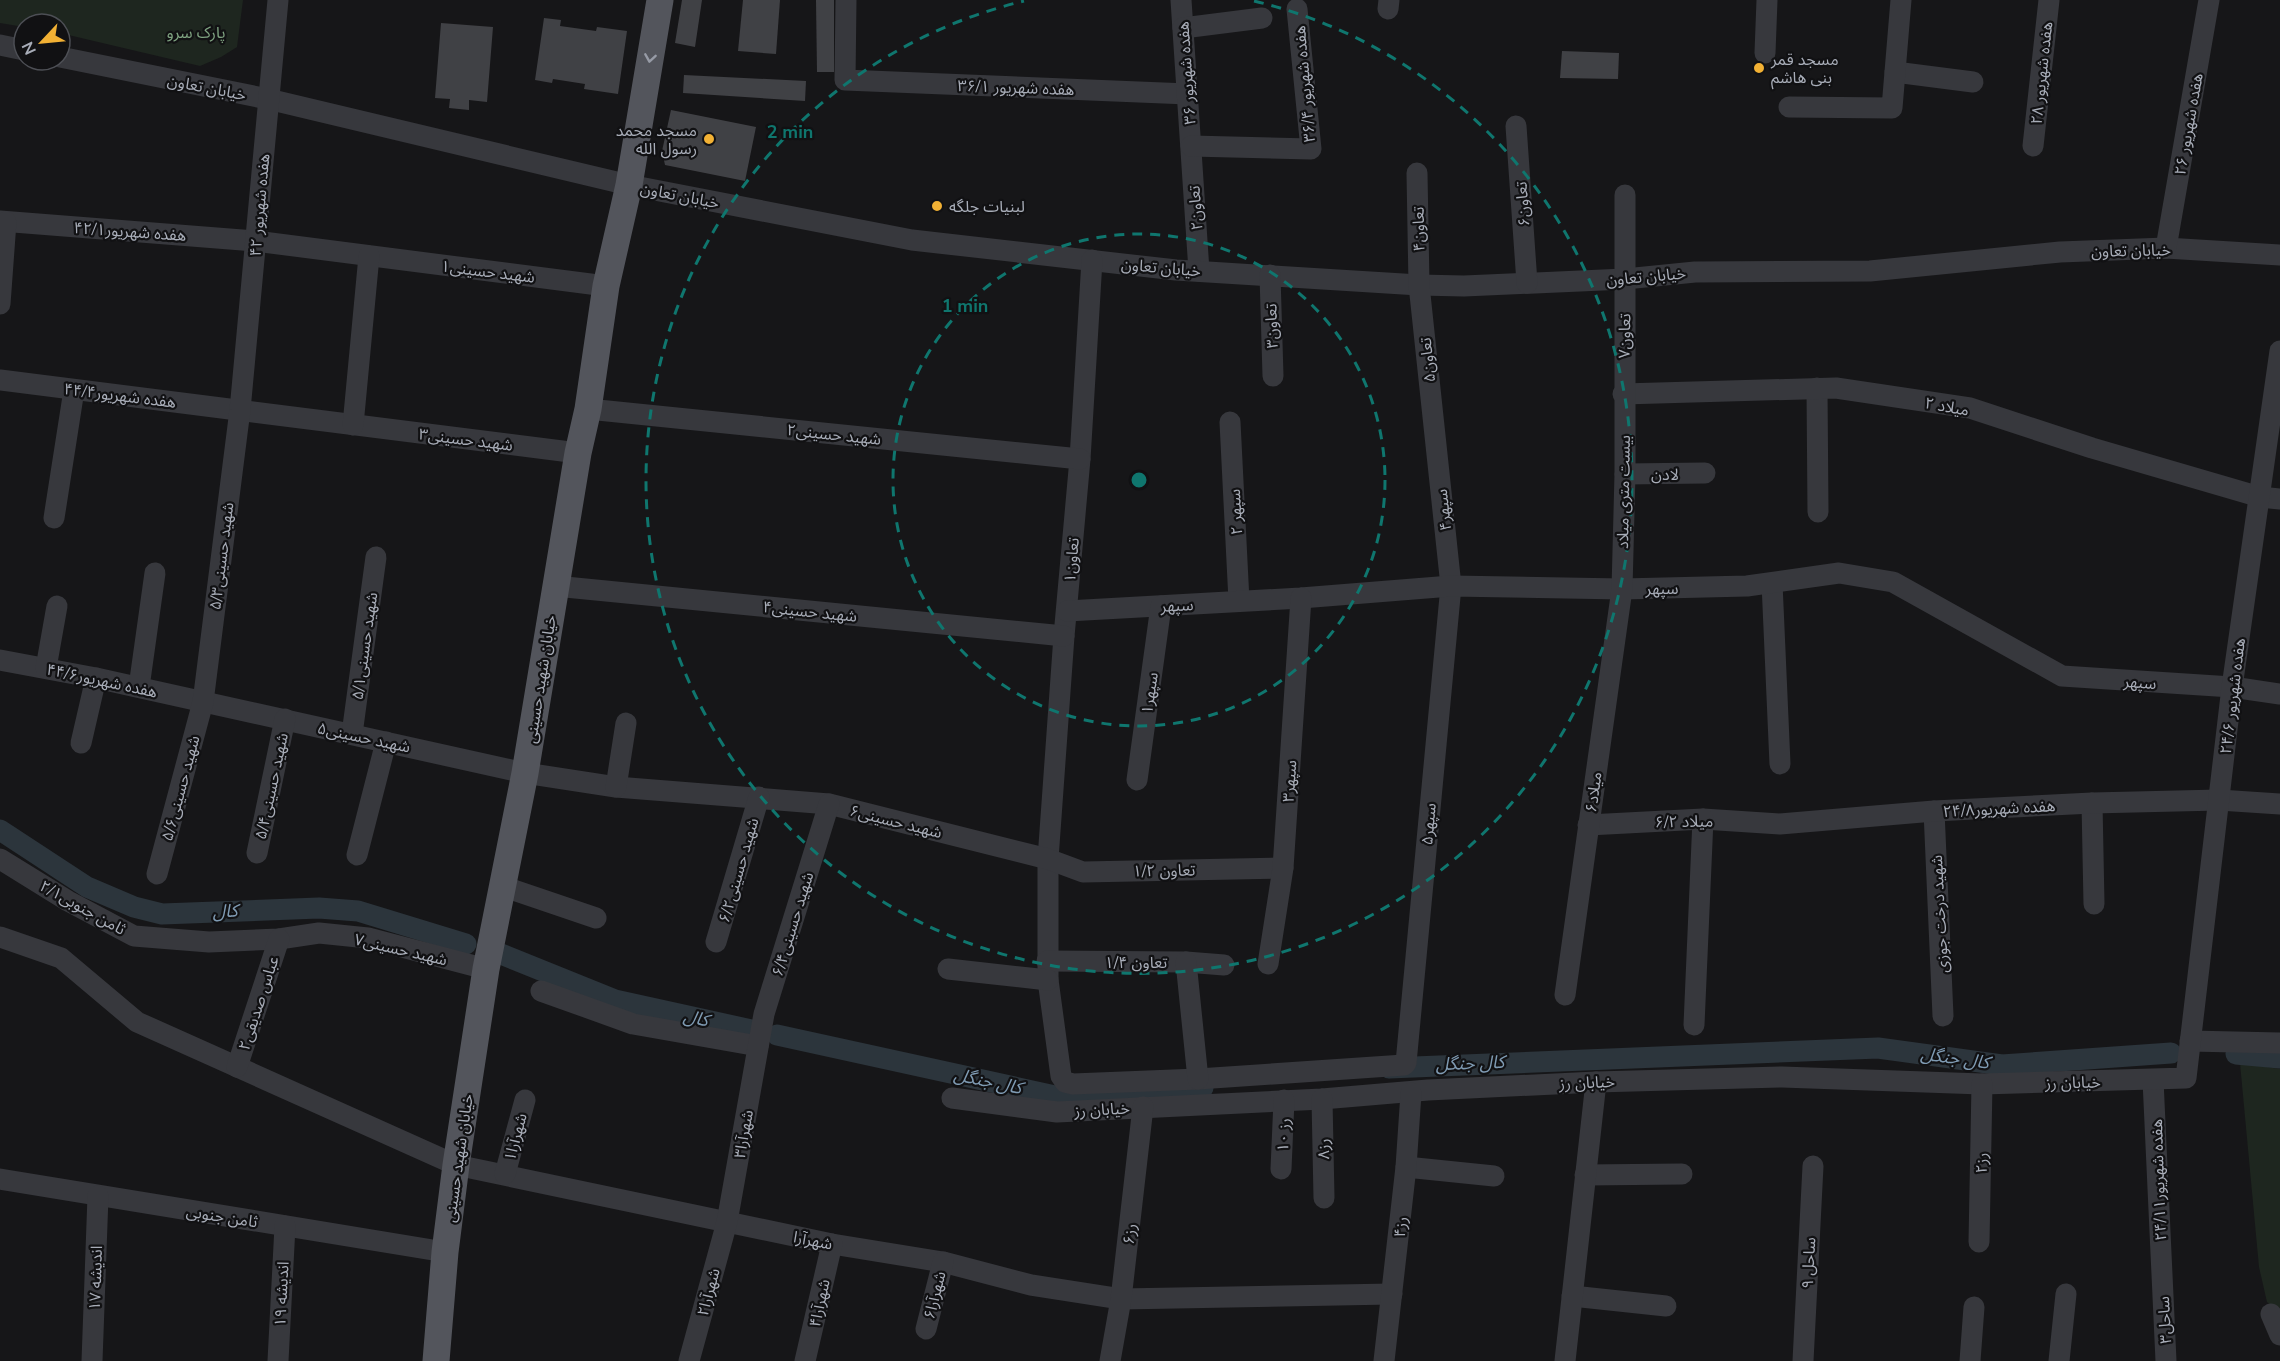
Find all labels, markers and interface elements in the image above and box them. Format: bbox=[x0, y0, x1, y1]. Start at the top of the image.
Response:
north arrow bbox=[12, 12, 72, 72]
street label: هفده شهریور ۳۶ bbox=[1172, 21, 1202, 125]
street label: هفده شهریور ۲۸ bbox=[2026, 21, 2058, 126]
park label: پارک سرو bbox=[167, 22, 225, 44]
street label: هفده شهریور ۳۶/۴ bbox=[1289, 25, 1321, 143]
text: N bbox=[17, 38, 42, 58]
place label: مسجد قمر بنی هاشم bbox=[1770, 49, 1839, 90]
one-way arrow bbox=[644, 52, 657, 62]
marker: مسجد قمر بنی هاشم bbox=[1752, 61, 1766, 75]
street label: خیابان تعاون bbox=[165, 70, 248, 106]
street label: هفده شهریور ۲۶ bbox=[2169, 71, 2209, 177]
street label: هفده شهریور ۳۶/۱ bbox=[957, 75, 1075, 101]
place label: مسجد محمد رسول الله bbox=[616, 120, 697, 160]
text: 2 min bbox=[767, 120, 813, 144]
marker: مسجد محمد رسول الله bbox=[702, 132, 716, 146]
street label: هفده شهریور ۴۲ bbox=[245, 153, 275, 258]
street label: خیابان تعاون bbox=[638, 178, 721, 214]
street label: تعاون۶ bbox=[1510, 180, 1536, 227]
street label: تعاون۲ bbox=[1183, 184, 1209, 231]
place label: لبنیات جلگه bbox=[949, 196, 1025, 218]
marker: لبنیات جلگه bbox=[930, 199, 944, 213]
street label: تعاون۴ bbox=[1408, 206, 1430, 252]
street label: هفده شهریور۴۲/۱ bbox=[73, 217, 187, 247]
street label: خیابان تعاون bbox=[2091, 239, 2171, 263]
street label: خیابان تعاون bbox=[1120, 254, 1202, 282]
street label: شهید حسینی۱ bbox=[440, 255, 536, 289]
street label: خیابان تعاون bbox=[1605, 263, 1687, 291]
text: 1 min bbox=[942, 294, 988, 318]
street label: تعاون۳ bbox=[1260, 303, 1284, 349]
street label: تعاون۷ bbox=[1614, 313, 1636, 359]
street label: تعاون۵ bbox=[1415, 336, 1441, 383]
street label: هفده شهریور۴۴/۴ bbox=[62, 378, 177, 414]
street label: میلاد ۲ bbox=[1923, 392, 1971, 422]
street label: شهید حسینی۲ bbox=[786, 419, 882, 451]
street label: شهید حسینی۳ bbox=[418, 423, 514, 457]
street label: بیست متری میلاد bbox=[1612, 435, 1636, 549]
street label: لادن bbox=[1651, 464, 1679, 486]
centre of rings bbox=[1129, 470, 1149, 490]
street label: سپهر ۲ bbox=[1224, 488, 1248, 536]
street label: سپهر۴ bbox=[1431, 488, 1457, 532]
street label: شهید حسینی۵/۳ bbox=[204, 501, 240, 611]
street label: تعاون۱ bbox=[1059, 536, 1085, 583]
street label: سپهر bbox=[1644, 578, 1679, 600]
street label: شهید حسینی۵/۱ bbox=[347, 591, 383, 701]
street label: سپهر bbox=[1159, 594, 1194, 618]
street label: شهید حسینی۴ bbox=[762, 596, 858, 628]
street label: خیابان شهید حسینی bbox=[520, 613, 562, 745]
street label: هفده شهریور ۲۴/۶ bbox=[2215, 637, 2251, 756]
street label: هفده شهریور۴۴/۶ bbox=[44, 658, 159, 703]
street label: سپهر۱ bbox=[1136, 671, 1164, 716]
street label: سپهر bbox=[2122, 671, 2157, 695]
street label: شهید حسینی۵ bbox=[315, 717, 412, 759]
street label: شهید حسینی۵/۴ bbox=[250, 731, 294, 841]
street label: شهید حسینی۵/۶ bbox=[156, 733, 206, 843]
street label: سپهر۳ bbox=[1278, 759, 1302, 803]
street label: میلاد۶ bbox=[1580, 770, 1608, 814]
street label: هفده شهریور۲۴/۸ bbox=[1942, 795, 2056, 823]
street label: شهید حسینی۶ bbox=[847, 800, 944, 844]
street label: سپهر۵ bbox=[1416, 802, 1442, 846]
street label: میلاد ۶/۲ bbox=[1655, 810, 1713, 834]
street label: شهید حسینی۶/۲ bbox=[713, 815, 764, 925]
street label: شهید درخت جوزی bbox=[1926, 854, 1954, 974]
street label: تعاون ۱/۲ bbox=[1132, 859, 1196, 883]
street label: شهید حسینی۶/۴ bbox=[767, 869, 819, 979]
street label: ثامن جنوبی۲/۱ bbox=[36, 875, 130, 941]
water label: کال bbox=[212, 898, 242, 923]
street label: شهید حسینی۷ bbox=[352, 929, 449, 971]
street label: تعاون ۱/۴ bbox=[1105, 952, 1168, 974]
street label: عباس صدیقی۲ bbox=[233, 953, 285, 1053]
water label: کال bbox=[681, 1004, 714, 1033]
water label: کال جنگل bbox=[1919, 1041, 1994, 1075]
water label: کال جنگل bbox=[1435, 1050, 1508, 1076]
water label: کال جنگل bbox=[952, 1062, 1028, 1101]
street label: خیابان رز bbox=[1558, 1071, 1615, 1095]
street label: خیابان رز bbox=[2044, 1072, 2101, 1095]
street label: خیابان شهید حسینی bbox=[439, 1092, 479, 1224]
street label: خیابان رز bbox=[1073, 1098, 1131, 1122]
street label: شهرآرا۳ bbox=[729, 1108, 759, 1160]
street label: شهرآرا۱ bbox=[499, 1111, 533, 1164]
street label: رز ۱۰ bbox=[1272, 1117, 1296, 1153]
street label: هفده شهریور۲۴/۱۱ bbox=[2146, 1119, 2172, 1241]
street label: رز۸ bbox=[1313, 1138, 1335, 1160]
street label: رز۲ bbox=[1971, 1152, 1993, 1174]
street label: ثامن جنوبی bbox=[184, 1200, 259, 1234]
street label: رز۴ bbox=[1389, 1216, 1413, 1239]
street label: رز۶ bbox=[1118, 1223, 1142, 1246]
street label: شهرآرا bbox=[791, 1226, 834, 1256]
street label: ساحل ۹ bbox=[1797, 1237, 1821, 1289]
street label: اندیشه ۱۷ bbox=[84, 1245, 108, 1311]
street label: اندیشه ۱۹ bbox=[269, 1261, 295, 1327]
street label: شهرآرا۲ bbox=[692, 1266, 726, 1319]
street label: شهرآرا۶ bbox=[918, 1269, 952, 1322]
street label: شهرآرا۴ bbox=[804, 1277, 836, 1329]
street label: ساحل۳ bbox=[2153, 1296, 2177, 1344]

